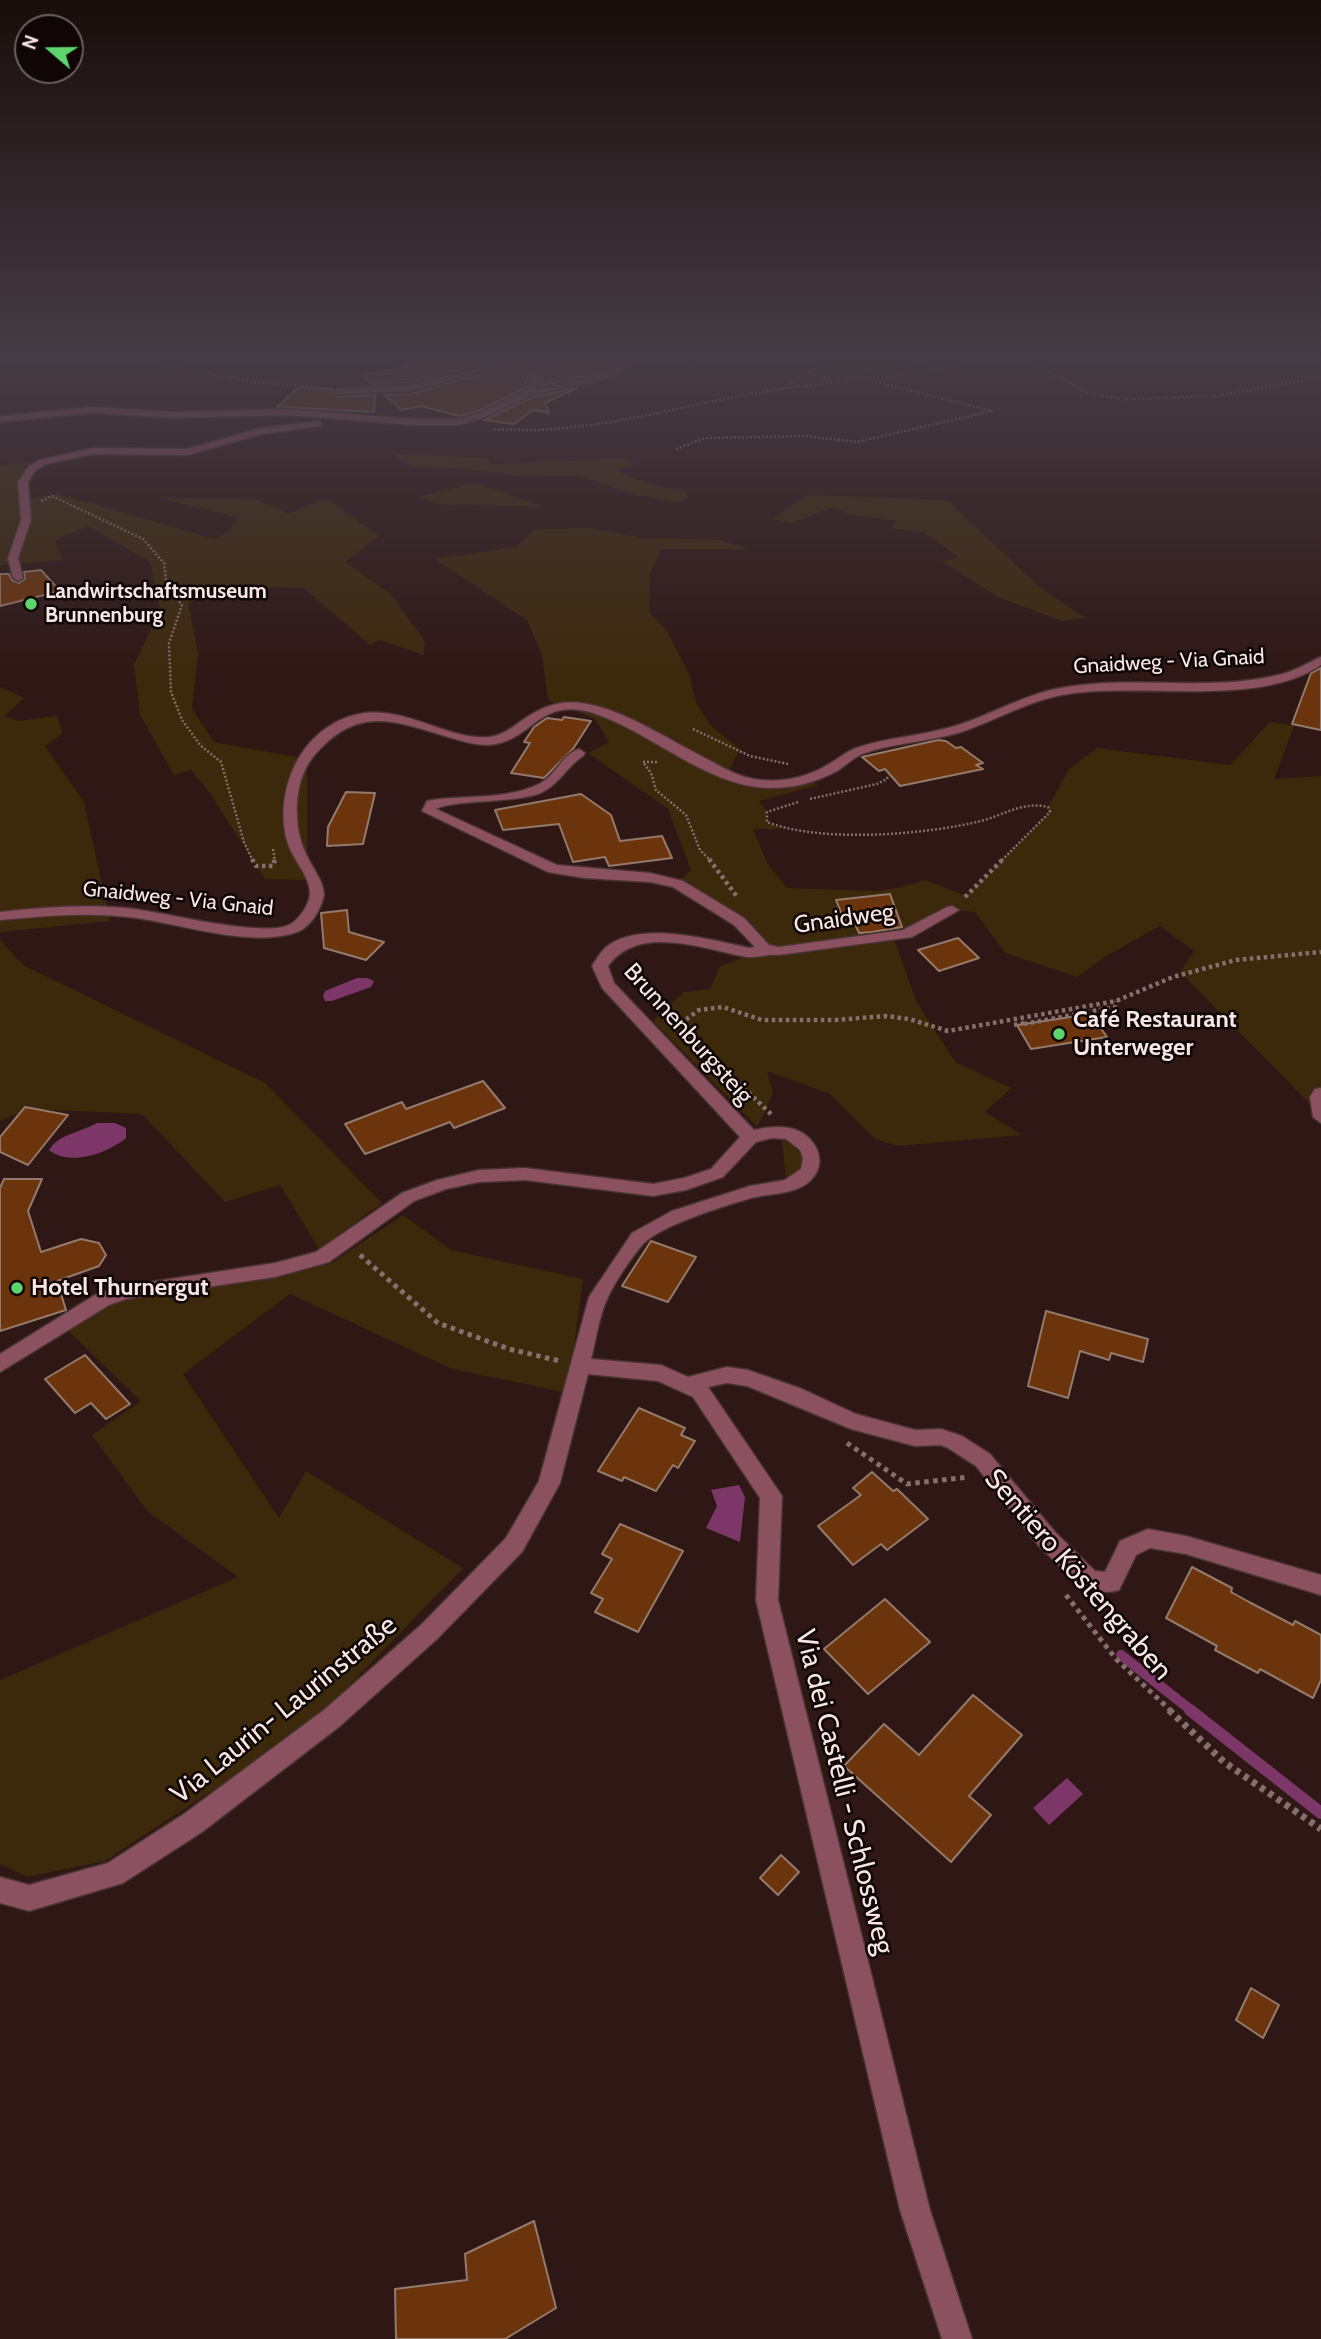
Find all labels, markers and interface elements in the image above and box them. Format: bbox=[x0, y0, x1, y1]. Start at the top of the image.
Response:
north arrow bbox=[14, 14, 84, 84]
text: N bbox=[18, 32, 44, 53]
place label: Landwirtschaftsmuseum Brunnenburg bbox=[45, 579, 267, 629]
marker: Landwirtschaftsmuseum Brunnenburg bbox=[23, 596, 39, 612]
street label: Gnaidweg - Via Gnaid bbox=[1073, 644, 1265, 680]
street label: Gnaidweg - Via Gnaid bbox=[81, 876, 275, 922]
street label: Gnaidweg bbox=[792, 898, 896, 940]
street label: Brunnenburgsteig bbox=[617, 958, 759, 1110]
place label: Café Restaurant Unterweger bbox=[1073, 1006, 1237, 1062]
marker: Café Restaurant Unterweger bbox=[1051, 1026, 1067, 1042]
place label: Hotel Thurnergut bbox=[31, 1274, 208, 1302]
marker: Hotel Thurnergut bbox=[9, 1280, 25, 1296]
street label: Sentiero Köstengraben bbox=[977, 1463, 1179, 1687]
street label: Via Laurin- Laurinstraße bbox=[164, 1609, 404, 1811]
street label: Via dei Castelli - Schlossweg bbox=[787, 1626, 901, 1958]

